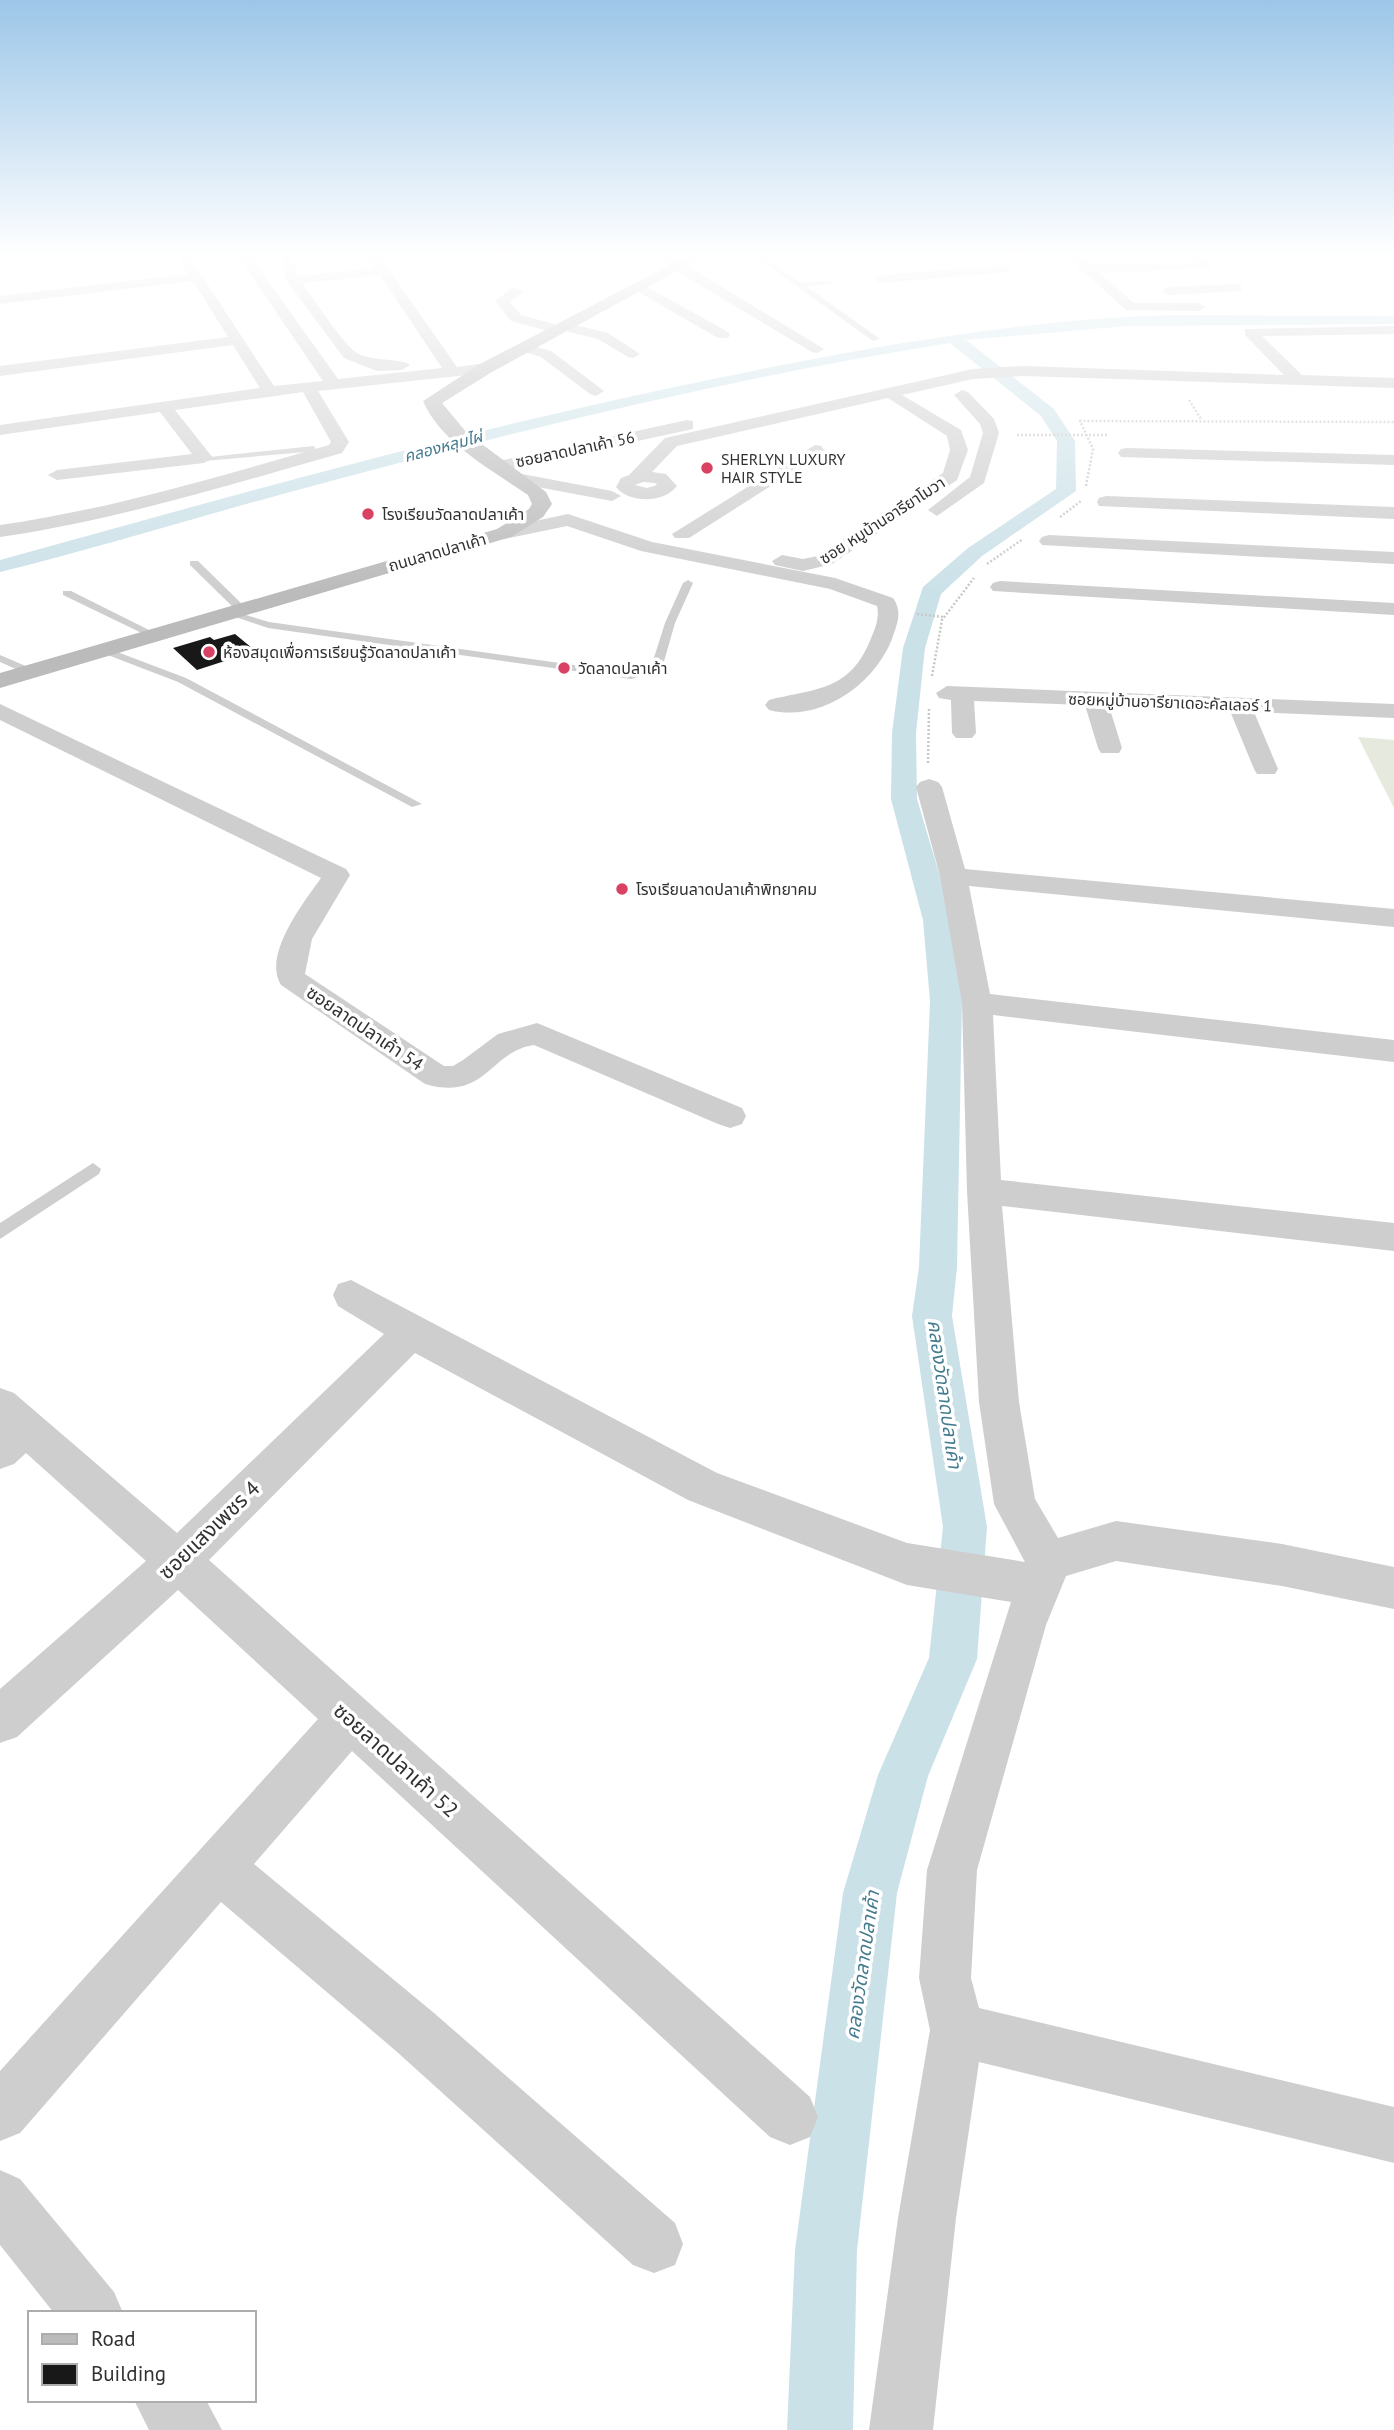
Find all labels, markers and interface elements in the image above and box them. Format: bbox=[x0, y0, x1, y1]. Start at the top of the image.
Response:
water label: คลองหลุมไผ่ bbox=[402, 425, 487, 467]
street label: ซอยลาดปลาเค้า 56 bbox=[514, 427, 636, 471]
place label: SHERLYN LUXURY HAIR STYLE bbox=[721, 449, 845, 487]
marker: SHERLYN LUXURY HAIR STYLE bbox=[699, 460, 715, 476]
street label: ซอย หมูบ้านอารียาโมวา bbox=[815, 472, 949, 568]
place label: โรงเรียนวัดลาดปลาเค้า bbox=[382, 504, 524, 524]
marker: โรงเรียนวัดลาดปลาเค้า bbox=[360, 506, 376, 522]
street label: ถนนลาดปลาเค้า bbox=[386, 528, 488, 576]
place label: ห้องสมุดเพื่อการเรียนรู้วัดลาดปลาเค้า bbox=[223, 641, 457, 662]
marker: ห้องสมุดเพื่อการเรียนรู้วัดลาดปลาเค้า bbox=[201, 644, 217, 660]
place label: วัดลาดปลาเค้า bbox=[578, 658, 667, 678]
marker: วัดลาดปลาเค้า bbox=[556, 660, 572, 676]
street label: ซอยหมู่บ้านอารียาเดอะคัลเลอร์ 1 bbox=[1068, 688, 1272, 716]
place label: โรงเรียนลาดปลาเค้าพิทยาคม bbox=[636, 879, 817, 899]
marker: โรงเรียนลาดปลาเค้าพิทยาคม bbox=[614, 881, 630, 897]
street label: ซอยลาดปลาเค้า 54 bbox=[302, 980, 428, 1076]
water label: คลองวัดลาดปลาเค้า bbox=[923, 1318, 967, 1471]
street label: ซอยแสงเพชร 4 bbox=[153, 1475, 265, 1585]
street label: ซอยลาดปลาเค้า 52 bbox=[328, 1697, 464, 1823]
water label: คลองวัดลาดปลาเค้า bbox=[840, 1888, 884, 2041]
legend bbox=[28, 2311, 256, 2402]
text: Road bbox=[91, 2325, 135, 2352]
text: Building bbox=[91, 2360, 166, 2387]

